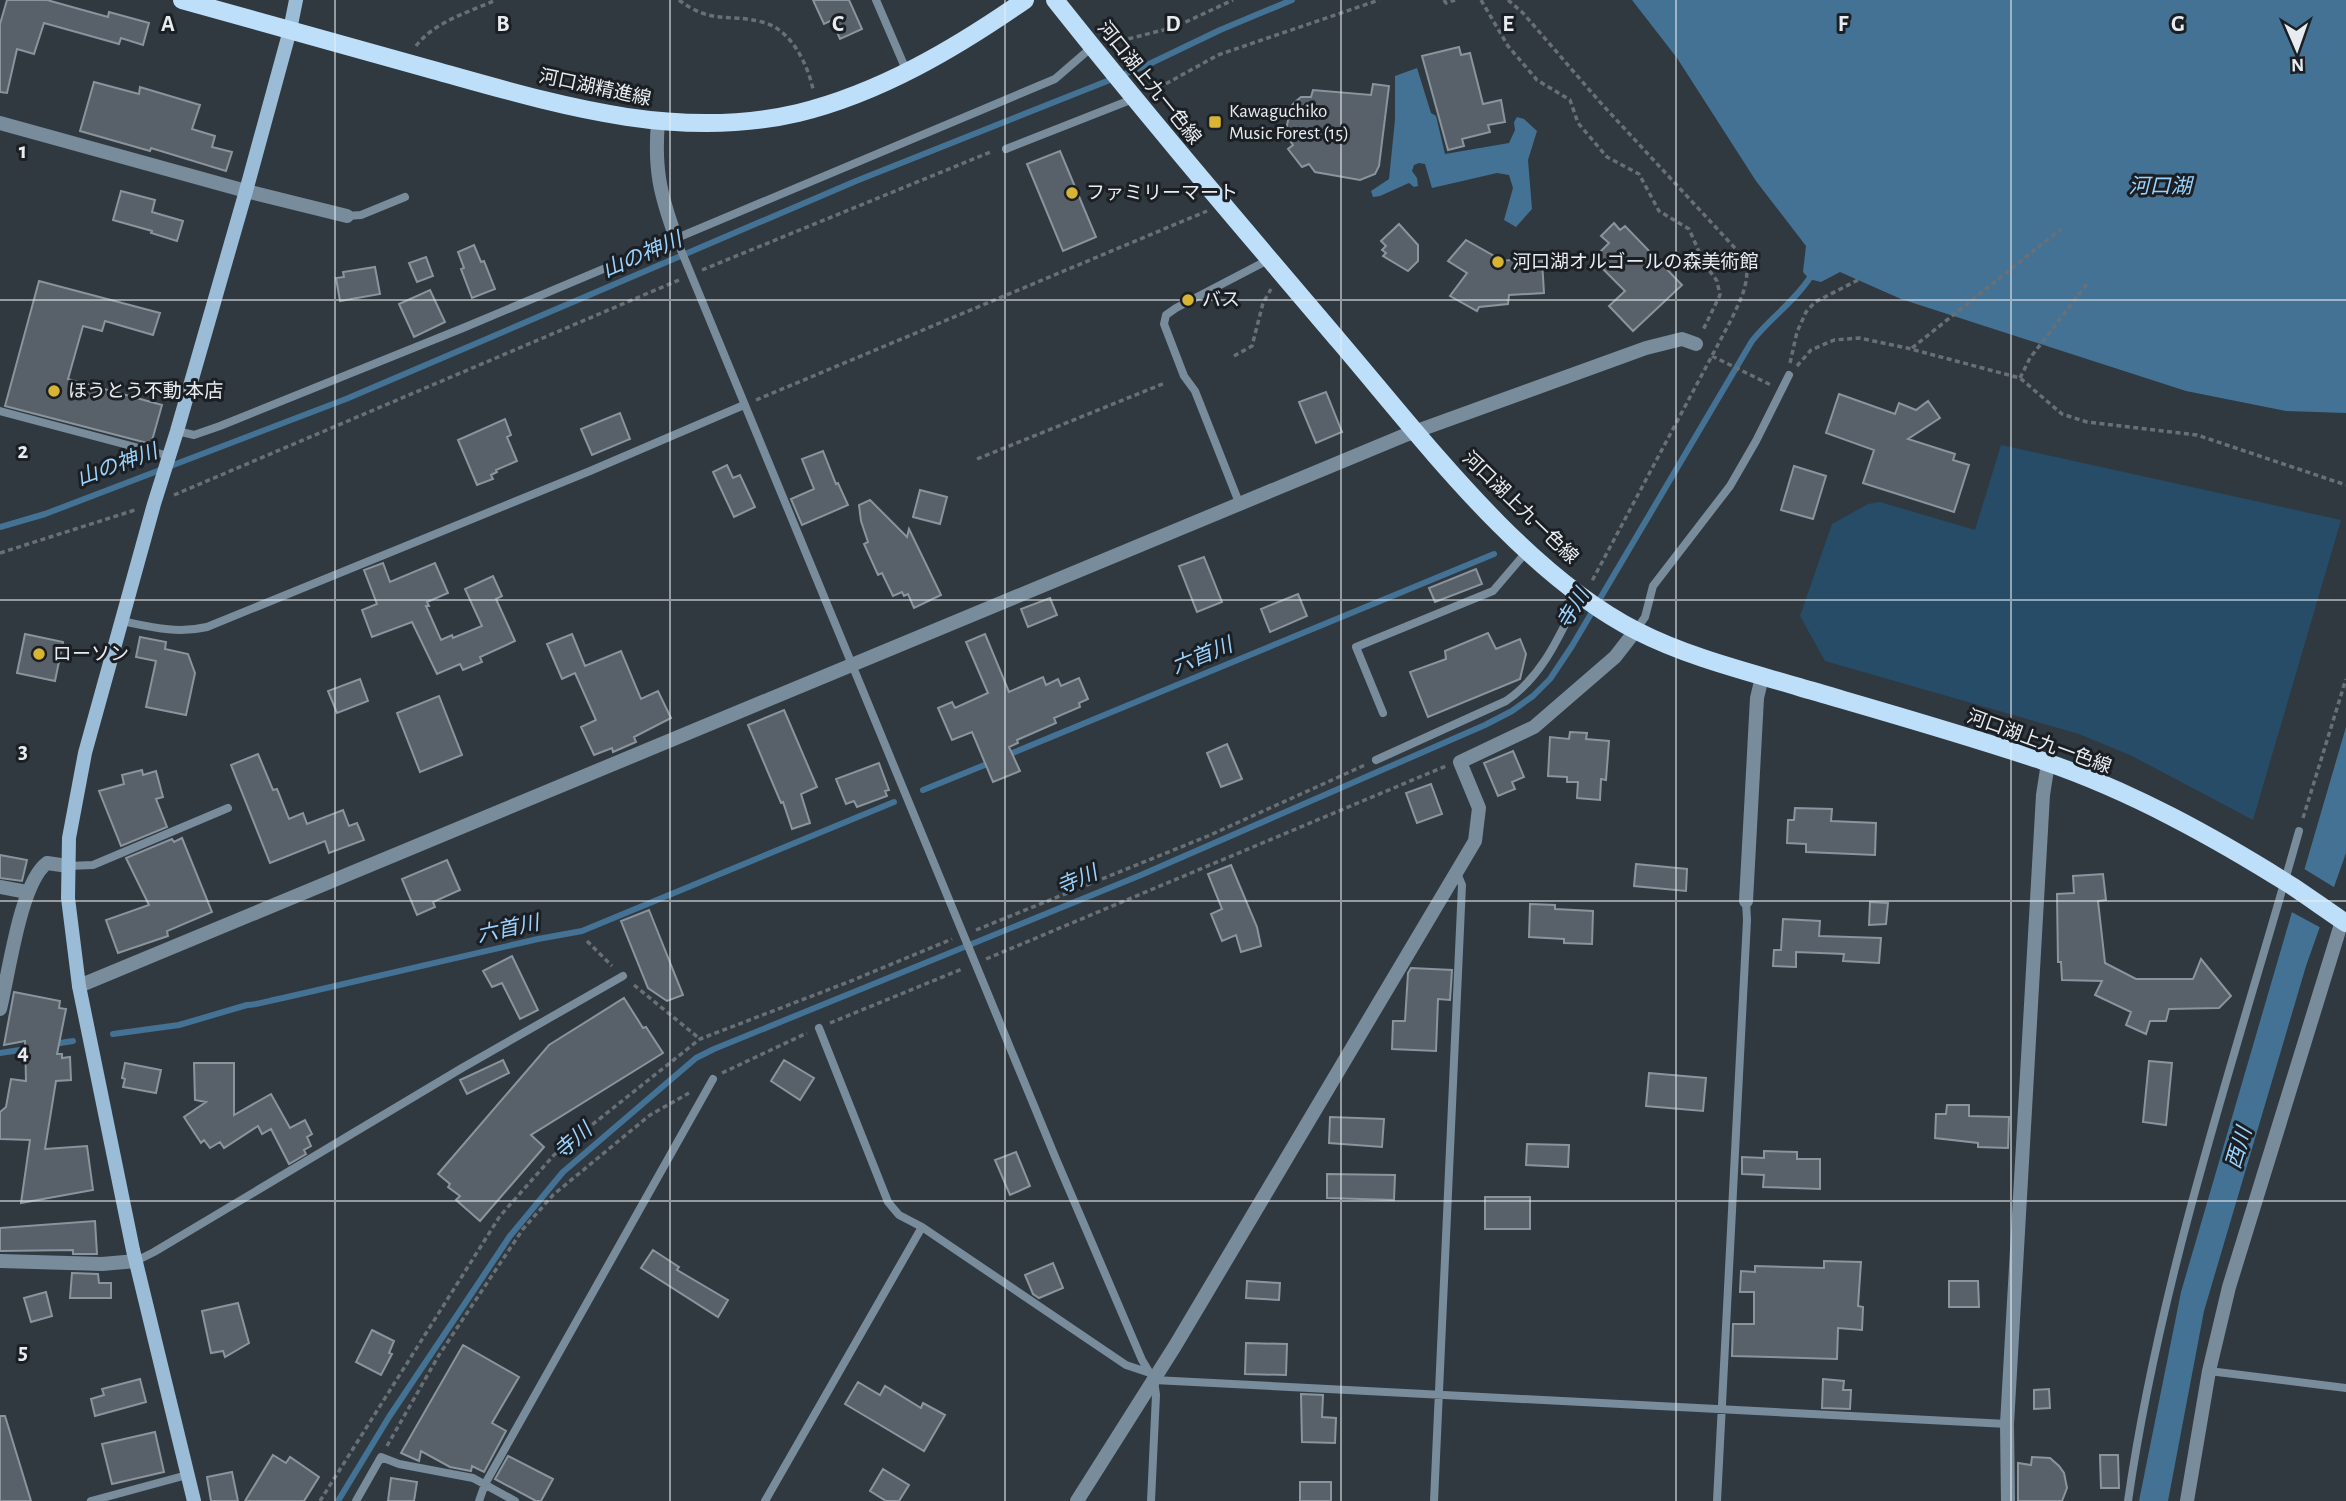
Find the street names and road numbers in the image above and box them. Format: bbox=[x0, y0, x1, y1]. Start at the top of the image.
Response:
street label: 河口湖上九一色線 bbox=[1094, 17, 1206, 148]
street label: 河口湖精進線 bbox=[537, 65, 653, 109]
street label: 河口湖上九一色線 bbox=[1459, 447, 1583, 568]
street label: 河口湖上九一色線 bbox=[1964, 705, 2114, 777]

